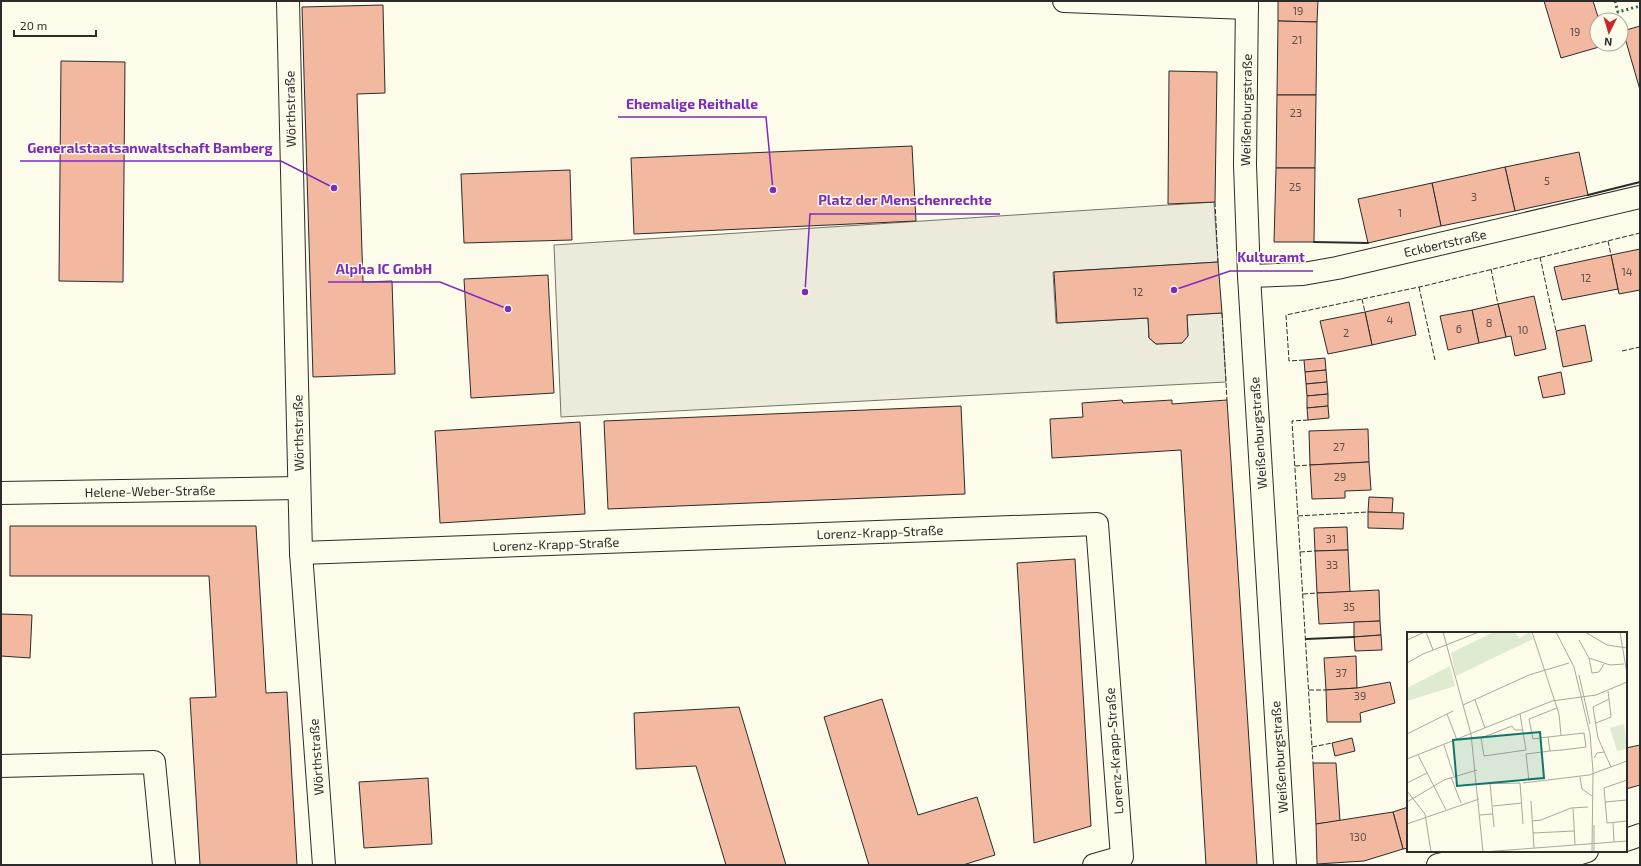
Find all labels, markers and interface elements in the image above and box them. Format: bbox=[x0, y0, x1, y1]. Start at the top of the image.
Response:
house number: 19 bbox=[1293, 4, 1303, 17]
scale bar bbox=[14, 12, 96, 38]
north arrow bbox=[1589, 12, 1629, 52]
text: 20 m bbox=[20, 18, 47, 32]
house number: 19 bbox=[1570, 25, 1580, 38]
house number: 21 bbox=[1292, 33, 1302, 46]
text: N bbox=[1604, 36, 1613, 49]
street label: Weißenburgstraße bbox=[1237, 54, 1255, 166]
street label: Wörthstraße bbox=[281, 70, 299, 148]
callout: Ehemalige Reithalle bbox=[618, 91, 766, 117]
text: Ehemalige Reithalle bbox=[626, 95, 758, 112]
house number: 23 bbox=[1290, 106, 1302, 119]
callout: Generalstaatsanwaltschaft Bamberg bbox=[20, 135, 281, 161]
text: Generalstaatsanwaltschaft Bamberg bbox=[27, 139, 273, 156]
house number: 5 bbox=[1544, 174, 1550, 187]
house number: 25 bbox=[1289, 180, 1301, 193]
callout: Platz der Menschenrechte bbox=[810, 188, 1000, 214]
house number: 3 bbox=[1471, 190, 1477, 203]
text: Platz der Menschenrechte bbox=[818, 191, 992, 208]
house number: 1 bbox=[1398, 206, 1402, 219]
street label: Eckbertstraße bbox=[1402, 226, 1488, 260]
callout: Kulturamt bbox=[1230, 245, 1313, 271]
text: Kulturamt bbox=[1237, 248, 1305, 265]
callout: Alpha IC GmbH bbox=[328, 256, 440, 282]
text: Alpha IC GmbH bbox=[336, 260, 432, 277]
house number: 14 bbox=[1621, 265, 1633, 278]
house number: 12 bbox=[1581, 271, 1591, 284]
house number: 12 bbox=[1133, 285, 1143, 298]
house number: 4 bbox=[1387, 313, 1394, 326]
house number: 8 bbox=[1486, 316, 1492, 329]
house number: 6 bbox=[1456, 322, 1462, 335]
house number: 10 bbox=[1517, 323, 1529, 336]
house number: 2 bbox=[1343, 326, 1349, 339]
street label: Weißenburgstraße bbox=[1246, 376, 1270, 490]
street label: Wörthstraße bbox=[289, 394, 307, 472]
house number: 27 bbox=[1333, 440, 1345, 453]
house number: 29 bbox=[1334, 470, 1346, 483]
street label: Helene-Weber-Straße bbox=[84, 482, 216, 500]
street label: Lorenz-Krapp-Straße bbox=[816, 522, 944, 542]
house number: 31 bbox=[1326, 532, 1336, 545]
street label: Lorenz-Krapp-Straße bbox=[492, 534, 620, 554]
house number: 33 bbox=[1326, 558, 1338, 571]
house number: 35 bbox=[1343, 600, 1355, 613]
inset map bbox=[1407, 632, 1627, 852]
house number: 37 bbox=[1335, 666, 1347, 679]
street label: Lorenz-Krapp-Straße bbox=[1102, 687, 1126, 815]
house number: 39 bbox=[1354, 689, 1366, 702]
street label: Weißenburgstraße bbox=[1267, 700, 1291, 814]
street label: Wörthstraße bbox=[305, 718, 327, 796]
house number: 130 bbox=[1349, 830, 1367, 843]

